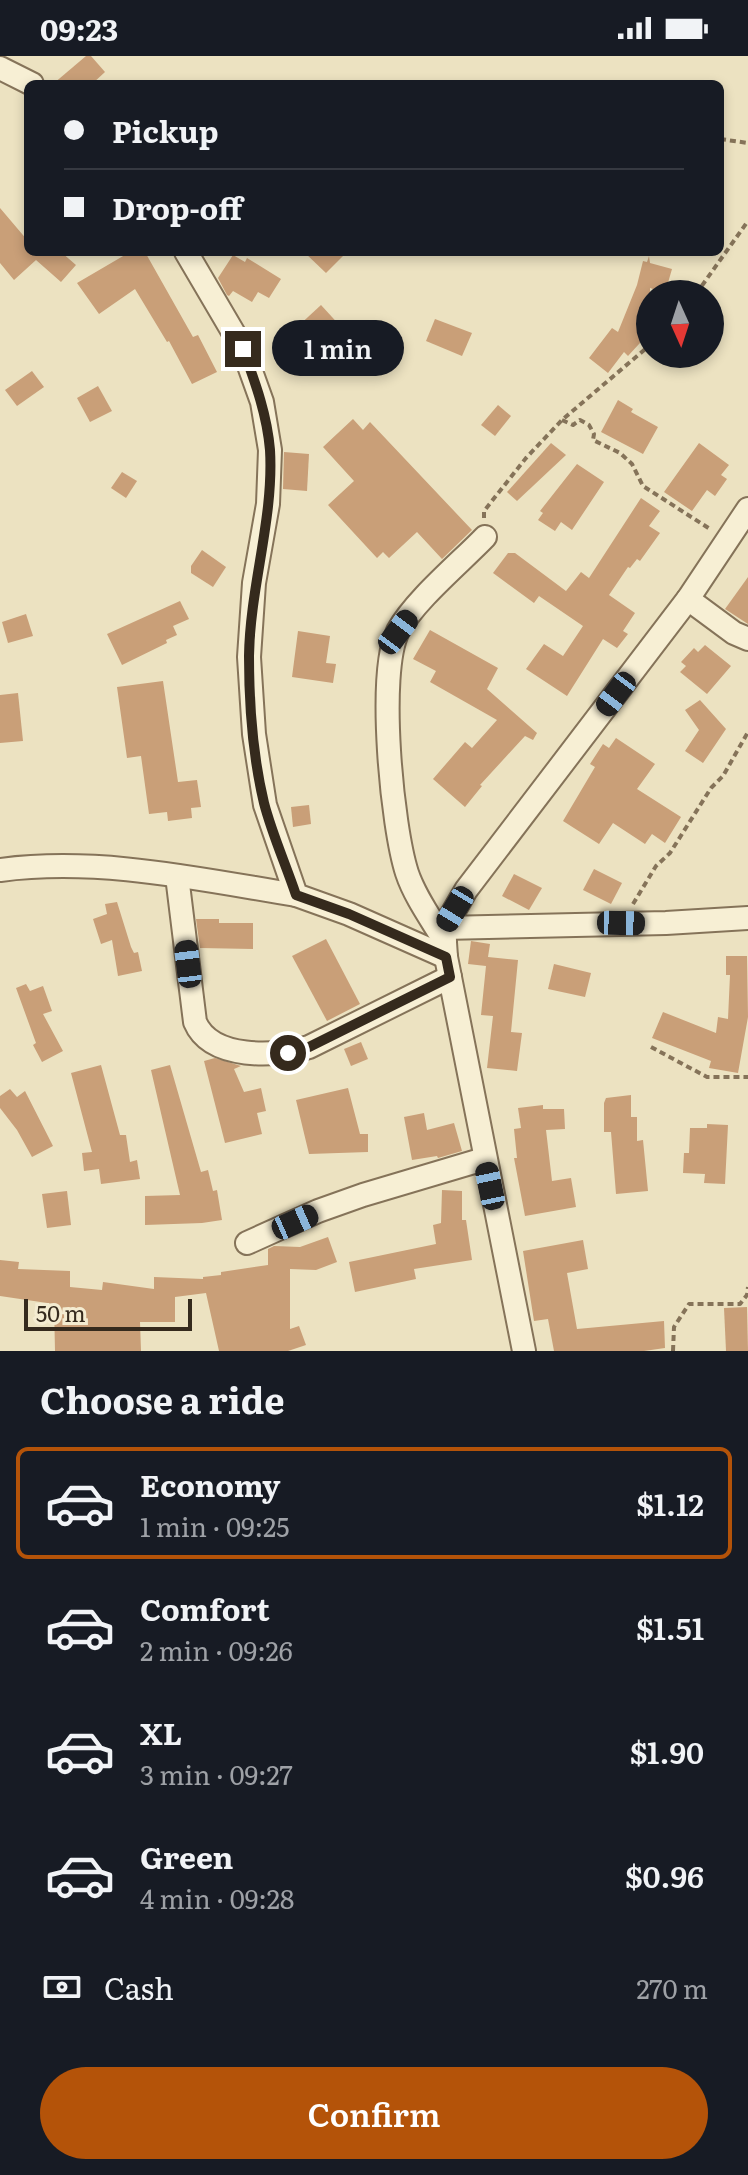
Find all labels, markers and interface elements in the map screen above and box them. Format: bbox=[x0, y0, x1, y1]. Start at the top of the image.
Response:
text: 09:23 bbox=[40, 6, 118, 50]
text: Pickup bbox=[112, 108, 219, 152]
text: Drop-off bbox=[112, 185, 242, 229]
north arrow bbox=[636, 280, 724, 368]
map controls bbox=[636, 280, 724, 368]
callout: 1 min bbox=[271, 321, 403, 377]
text: 1 min bbox=[304, 328, 372, 367]
route end bbox=[225, 331, 261, 367]
car bbox=[374, 606, 422, 658]
car bbox=[592, 668, 640, 720]
car bbox=[432, 882, 478, 936]
car bbox=[597, 911, 645, 935]
car bbox=[173, 939, 203, 989]
route start bbox=[270, 1035, 306, 1071]
car bbox=[473, 1160, 507, 1212]
car bbox=[268, 1201, 322, 1243]
scale bar bbox=[24, 1295, 192, 1331]
text: 50 m bbox=[36, 1296, 86, 1329]
text: Choose a ride bbox=[40, 1372, 285, 1425]
text: Economy bbox=[140, 1462, 280, 1506]
icon: car bbox=[44, 1467, 116, 1539]
text: $1.12 bbox=[636, 1481, 704, 1525]
text: 1 min · 09:25 bbox=[140, 1506, 289, 1545]
text: Comfort bbox=[140, 1586, 270, 1630]
icon: car bbox=[44, 1591, 116, 1663]
text: $1.51 bbox=[636, 1605, 704, 1649]
text: 2 min · 09:26 bbox=[140, 1630, 293, 1669]
text: XL bbox=[140, 1710, 182, 1754]
icon: car bbox=[44, 1715, 116, 1787]
text: $1.90 bbox=[630, 1729, 704, 1773]
text: 3 min · 09:27 bbox=[140, 1754, 293, 1793]
text: Green bbox=[140, 1834, 233, 1878]
icon: car bbox=[44, 1839, 116, 1911]
text: $0.96 bbox=[625, 1853, 704, 1897]
text: 4 min · 09:28 bbox=[140, 1878, 294, 1917]
icon: cash bbox=[40, 1965, 84, 2009]
text: Cash bbox=[104, 1965, 174, 2009]
text: 270 m bbox=[636, 1968, 708, 2007]
button: Confirm bbox=[40, 2067, 708, 2159]

